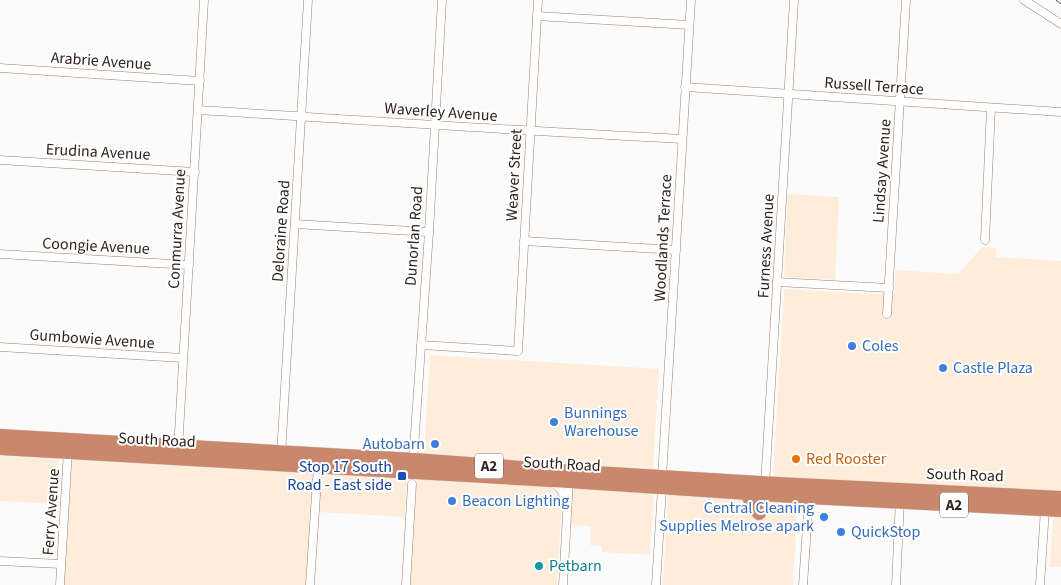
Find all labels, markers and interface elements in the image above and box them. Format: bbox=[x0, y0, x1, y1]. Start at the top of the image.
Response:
street label: Arabrie Avenue bbox=[50, 47, 152, 75]
street label: Russell Terrace bbox=[824, 72, 925, 100]
street label: Waverley Avenue bbox=[384, 97, 498, 127]
street label: Lindsay Avenue bbox=[867, 118, 897, 224]
street label: Weaver Street bbox=[501, 128, 527, 222]
street label: Erudina Avenue bbox=[45, 138, 151, 166]
street label: Conmurra Avenue bbox=[163, 169, 191, 289]
street label: Woodlands Terrace bbox=[649, 174, 677, 302]
street label: Deloraine Road bbox=[266, 179, 296, 283]
street label: Dunorlan Road bbox=[400, 185, 428, 287]
street label: Furness Avenue bbox=[752, 193, 780, 299]
street label: Coongie Avenue bbox=[42, 232, 150, 260]
street label: Gumbowie Avenue bbox=[29, 324, 155, 354]
place label: Coles bbox=[862, 335, 899, 357]
marker: Coles bbox=[846, 340, 858, 352]
place label: Castle Plaza bbox=[953, 357, 1033, 379]
marker: Castle Plaza bbox=[937, 362, 949, 374]
place label: Bunnings Warehouse bbox=[564, 402, 638, 442]
marker: Bunnings Warehouse bbox=[548, 416, 560, 428]
street label: South Road bbox=[118, 427, 196, 453]
place label: Autobarn bbox=[363, 433, 425, 455]
marker: Autobarn bbox=[429, 438, 441, 450]
place label: Red Rooster bbox=[806, 448, 887, 470]
street label: South Road bbox=[523, 451, 601, 477]
marker: Red Rooster bbox=[790, 453, 802, 465]
road number: A2 bbox=[475, 454, 503, 478]
place label: Stop 17 South Road - East side bbox=[287, 456, 392, 496]
street label: South Road bbox=[926, 463, 1004, 487]
street label: Ferry Avenue bbox=[37, 468, 65, 556]
marker: Stop 17 South Road - East side bbox=[396, 470, 408, 482]
place label: Beacon Lighting bbox=[462, 490, 569, 512]
road number: A2 bbox=[940, 492, 968, 518]
marker: Beacon Lighting bbox=[446, 495, 458, 507]
place label: Central Cleaning Supplies Melrose apark bbox=[659, 497, 814, 537]
marker: Central Cleaning Supplies Melrose apark bbox=[818, 511, 830, 523]
place label: QuickStop bbox=[851, 521, 921, 543]
marker: QuickStop bbox=[835, 526, 847, 538]
place label: Petbarn bbox=[549, 555, 602, 577]
marker: Petbarn bbox=[533, 560, 545, 572]

